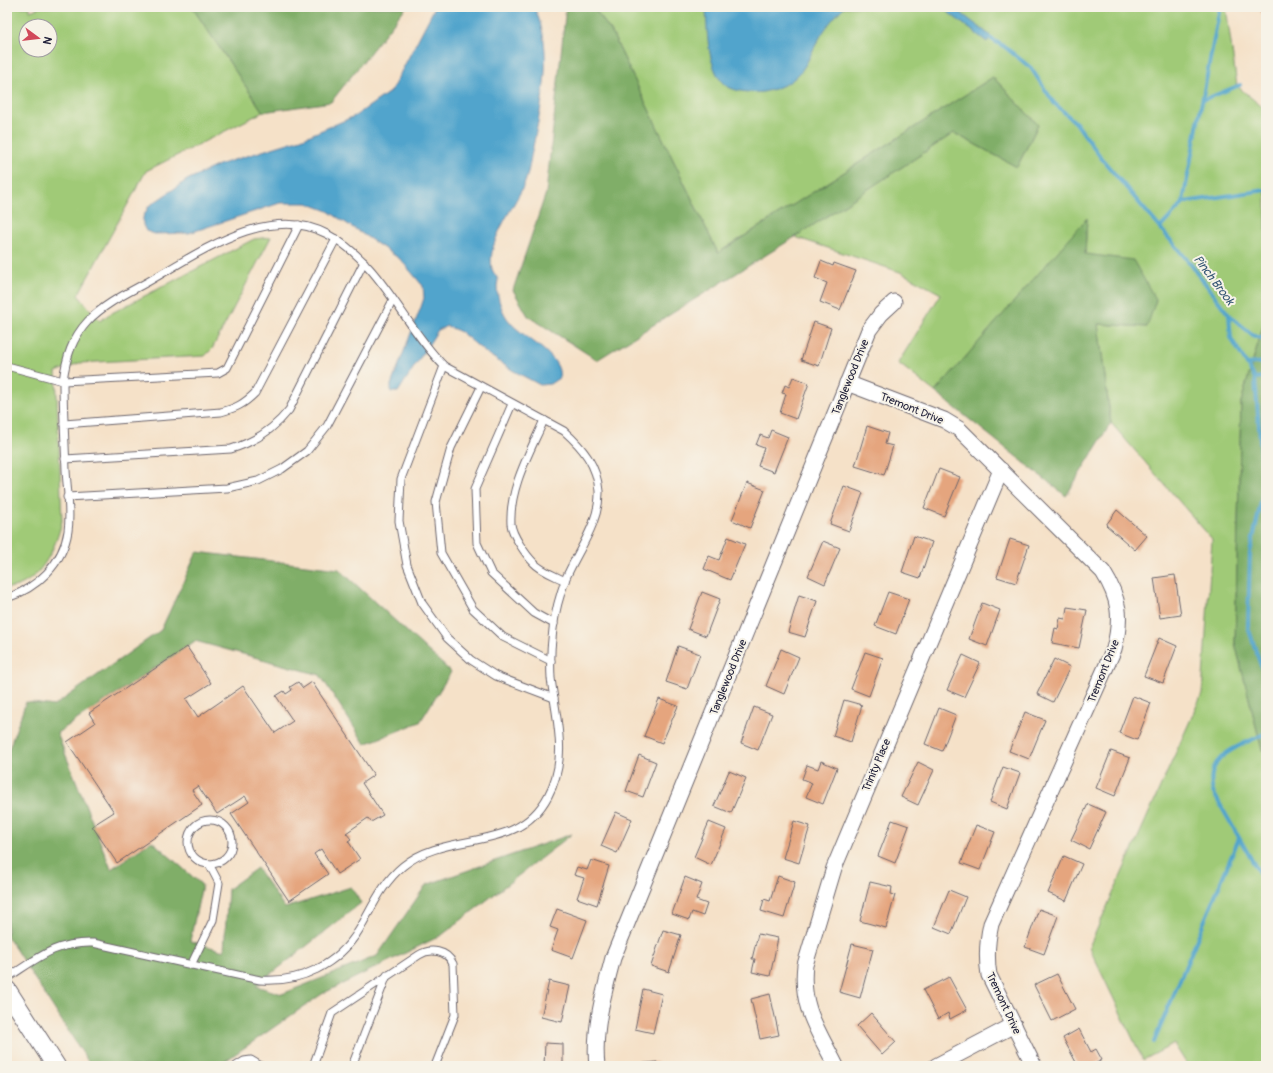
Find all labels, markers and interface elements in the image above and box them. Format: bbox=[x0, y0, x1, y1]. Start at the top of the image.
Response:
north arrow bbox=[18, 18, 58, 58]
text: N bbox=[40, 35, 54, 46]
water label: Pinch Brook bbox=[1190, 252, 1238, 309]
street label: Tanglewood Drive bbox=[829, 337, 872, 417]
street label: Tremont Drive bbox=[878, 390, 946, 427]
street label: Tanglewood Drive bbox=[707, 637, 750, 717]
street label: Tremont Drive bbox=[1085, 637, 1122, 705]
street label: Trinity Place bbox=[860, 736, 894, 794]
street label: Tremont Drive bbox=[984, 970, 1024, 1037]

